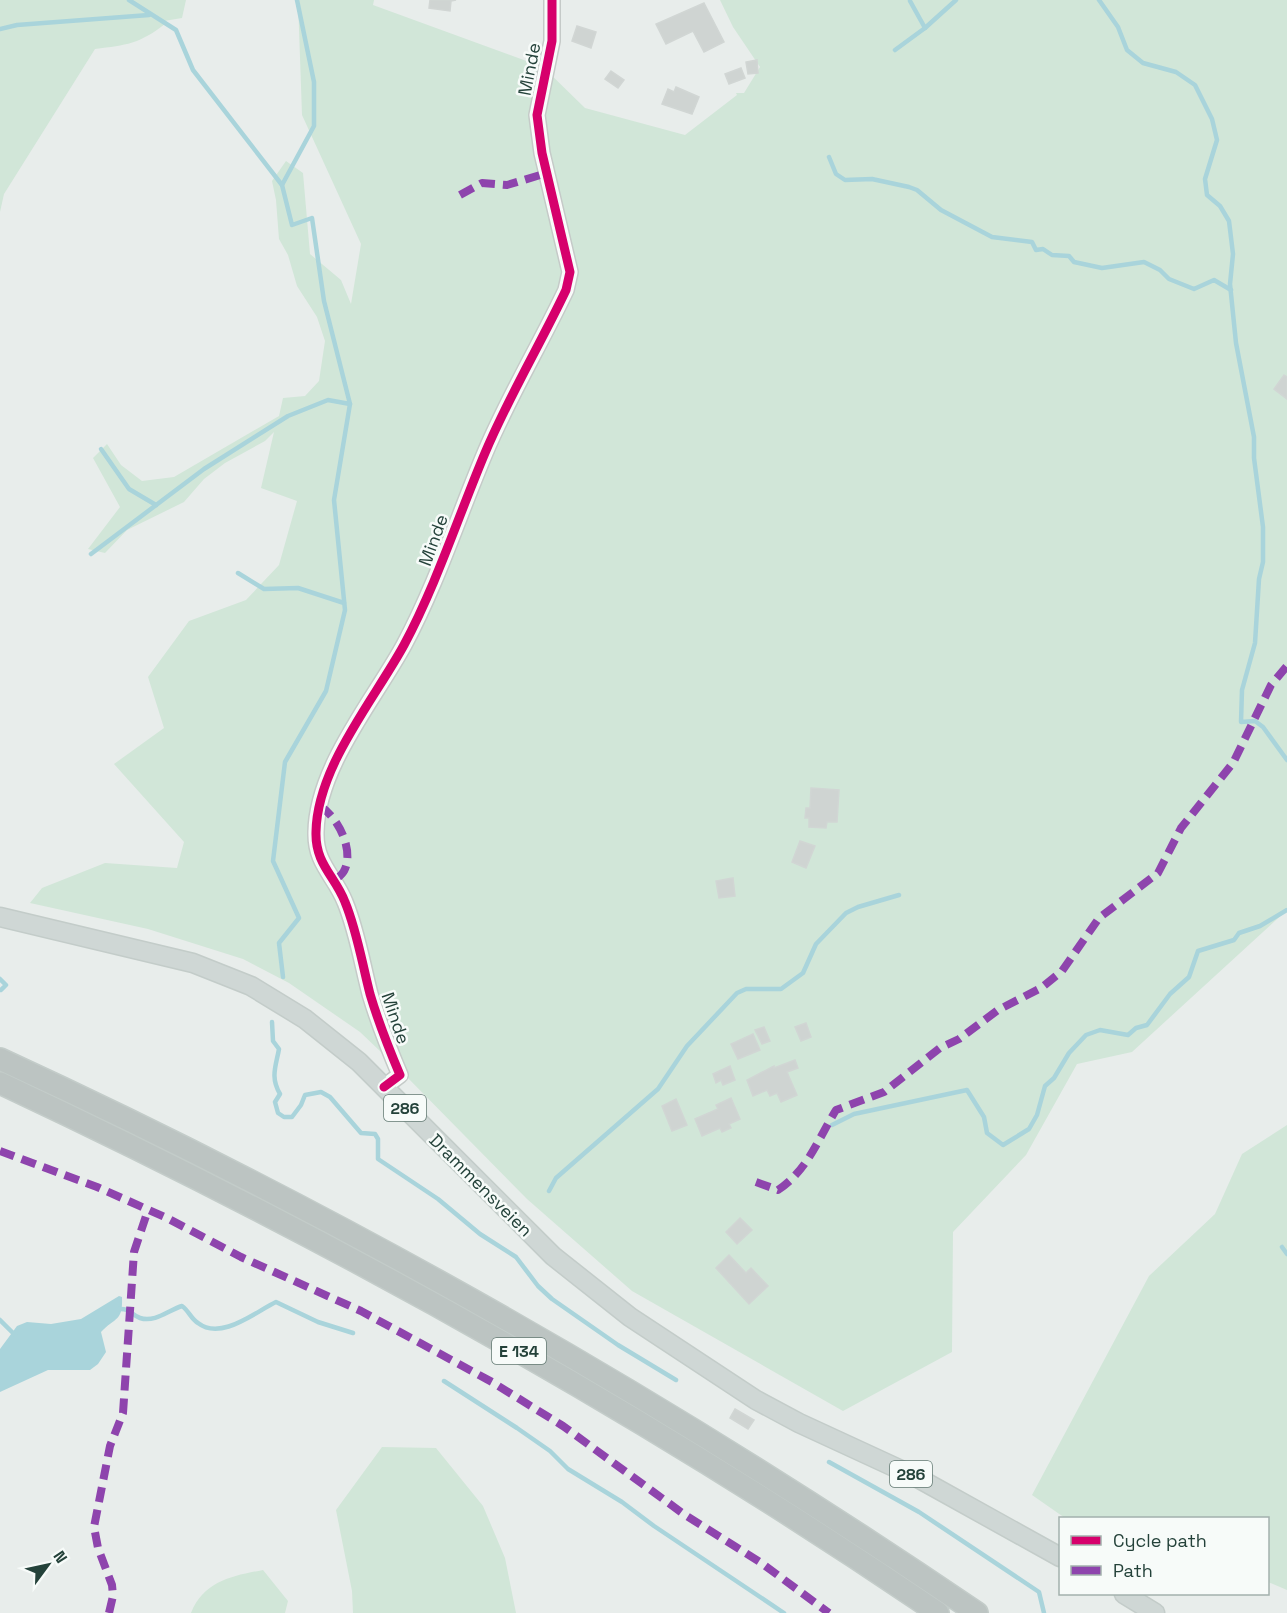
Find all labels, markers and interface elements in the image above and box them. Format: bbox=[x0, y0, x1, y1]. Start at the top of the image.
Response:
street label: Minde bbox=[513, 41, 545, 97]
street label: Minde bbox=[413, 511, 453, 569]
street label: Minde bbox=[376, 989, 416, 1047]
road number: 286 bbox=[384, 1095, 426, 1121]
street label: Drammensveien bbox=[425, 1129, 537, 1241]
road number: E 134 bbox=[492, 1338, 546, 1364]
road number: 286 bbox=[890, 1461, 932, 1487]
legend bbox=[1059, 1517, 1269, 1595]
text: Cycle path bbox=[1113, 1529, 1207, 1552]
north arrow bbox=[18, 1535, 78, 1595]
text: N bbox=[48, 1547, 72, 1567]
text: Path bbox=[1113, 1559, 1153, 1582]

